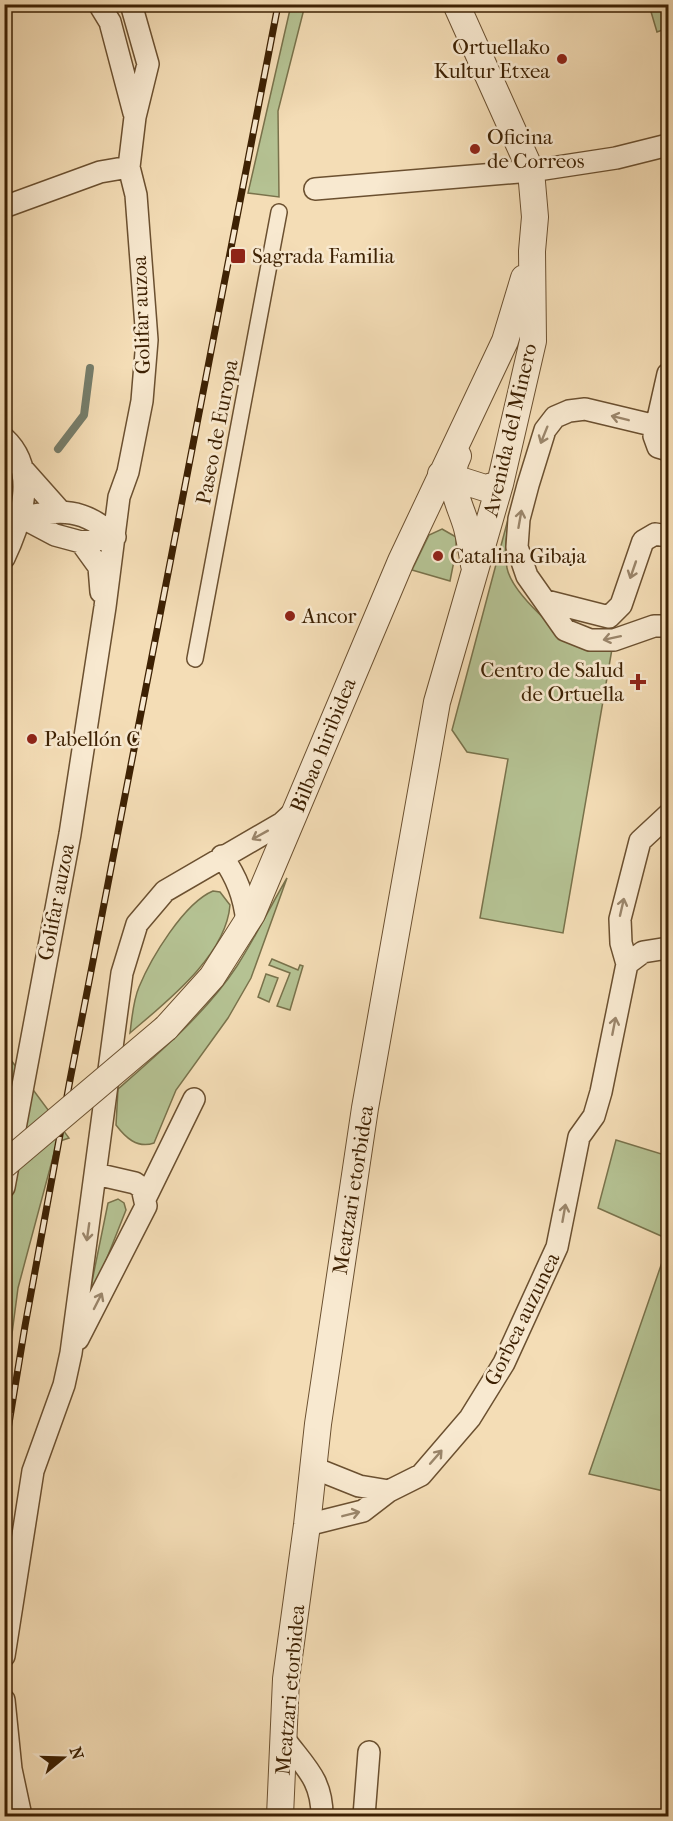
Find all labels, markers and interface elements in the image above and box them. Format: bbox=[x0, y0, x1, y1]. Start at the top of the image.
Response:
place label: Ortuellako Kultur Etxea bbox=[434, 35, 550, 83]
marker: Ortuellako Kultur Etxea bbox=[555, 52, 569, 66]
place label: Oficina de Correos bbox=[487, 125, 585, 173]
marker: Oficina de Correos bbox=[468, 142, 482, 156]
place label: Sagrada Familia bbox=[252, 244, 395, 268]
marker: Sagrada Familia bbox=[229, 247, 247, 265]
street label: Golifar auzoa bbox=[127, 255, 155, 375]
street label: Avenida del Minero bbox=[478, 341, 542, 520]
street label: Paseo de Europa bbox=[191, 357, 243, 506]
one-way arrow bbox=[611, 411, 630, 423]
one-way arrow bbox=[538, 426, 549, 444]
one-way arrow bbox=[515, 509, 526, 529]
place label: Catalina Gibaja bbox=[450, 544, 586, 568]
marker: Catalina Gibaja bbox=[431, 549, 445, 563]
one-way arrow bbox=[627, 560, 638, 579]
place label: Ancor bbox=[301, 604, 356, 628]
marker: Ancor bbox=[283, 609, 297, 623]
one-way arrow bbox=[603, 633, 622, 644]
place label: Centro de Salud de Ortuella bbox=[480, 658, 625, 706]
marker: Centro de Salud de Ortuella bbox=[629, 673, 647, 691]
street label: Bilbao hiribidea bbox=[285, 674, 361, 816]
place label: Pabellón C bbox=[44, 727, 140, 751]
marker: Pabellón C bbox=[25, 732, 39, 746]
one-way arrow bbox=[252, 829, 269, 841]
street label: Golifar auzoa bbox=[33, 841, 79, 963]
one-way arrow bbox=[617, 898, 629, 917]
one-way arrow bbox=[609, 1017, 621, 1036]
street label: Meatzari etorbidea bbox=[328, 1103, 378, 1276]
one-way arrow bbox=[558, 1203, 569, 1223]
one-way arrow bbox=[82, 1222, 93, 1242]
street label: Gorbea auzunea bbox=[479, 1248, 565, 1389]
one-way arrow bbox=[93, 1293, 104, 1311]
one-way arrow bbox=[429, 1450, 443, 1465]
one-way arrow bbox=[341, 1507, 360, 1519]
street label: Meatzari etorbidea bbox=[271, 1604, 309, 1776]
north arrow bbox=[33, 1728, 93, 1788]
text: N bbox=[66, 1744, 88, 1763]

